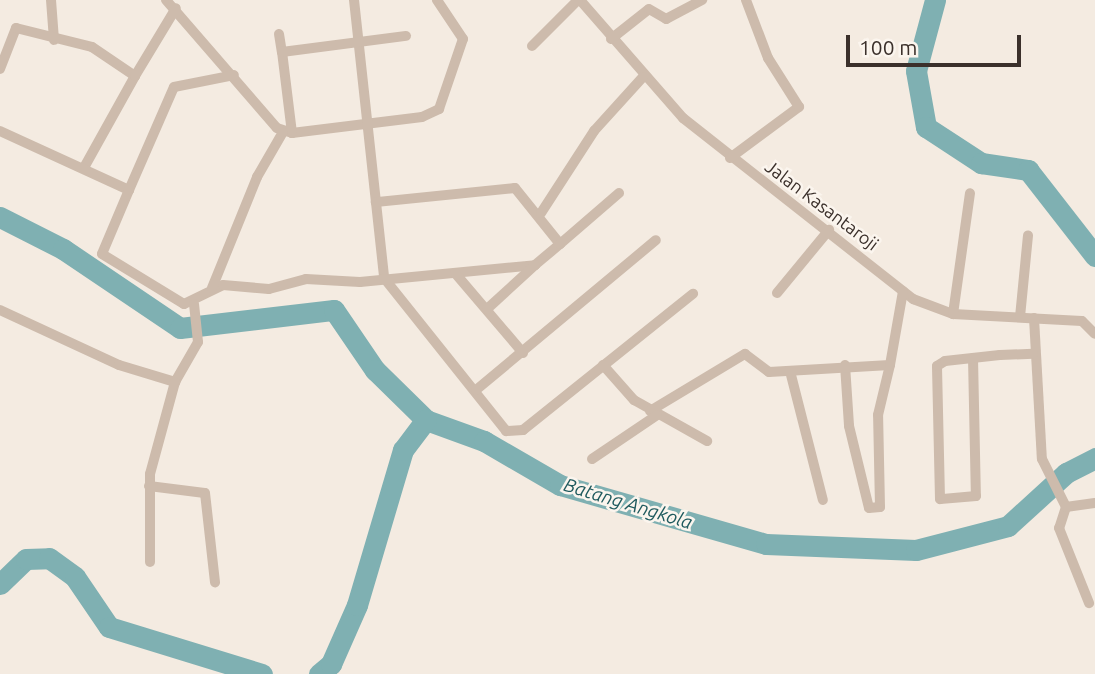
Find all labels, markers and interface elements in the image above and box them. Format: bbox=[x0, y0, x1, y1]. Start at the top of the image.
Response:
scale bar bbox=[850, 21, 1025, 65]
text: 100 m bbox=[859, 35, 917, 59]
street label: Jalan Kasantaroji bbox=[761, 155, 883, 255]
water label: Batang Angkola bbox=[561, 474, 695, 534]

